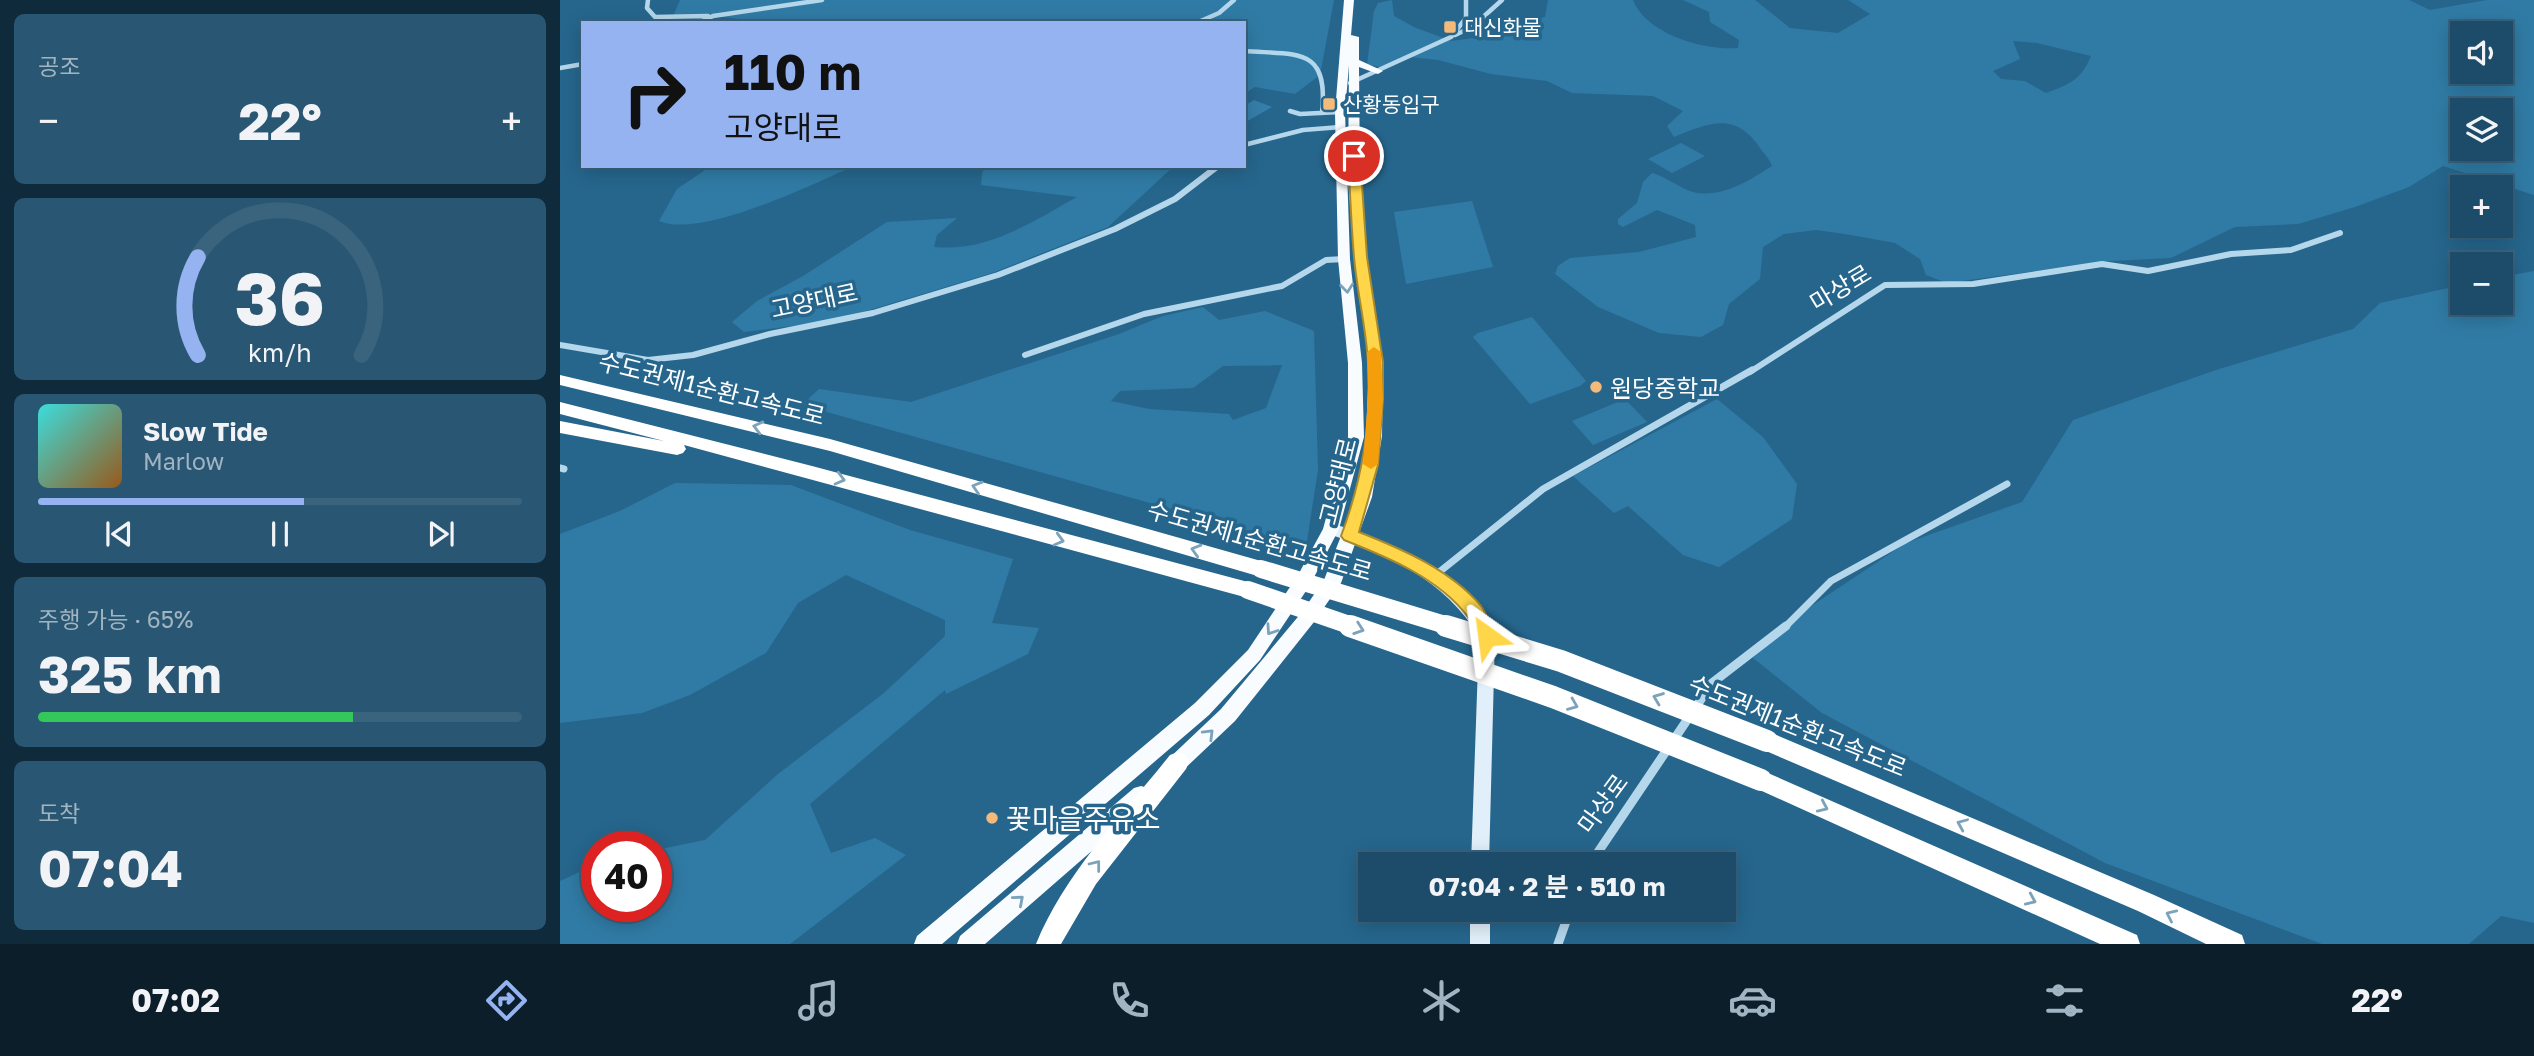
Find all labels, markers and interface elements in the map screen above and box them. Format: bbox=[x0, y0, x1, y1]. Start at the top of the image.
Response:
place label: 대신화물 bbox=[1464, 14, 1541, 40]
marker: 대신화물 bbox=[1442, 19, 1458, 35]
map controls bbox=[2450, 21, 2513, 315]
button: sound bbox=[2450, 21, 2513, 84]
text: 110 m bbox=[724, 42, 861, 101]
icon: right bbox=[609, 49, 700, 140]
text: 공조 bbox=[38, 52, 80, 80]
text: 22° bbox=[238, 89, 322, 151]
place label: 산황동입구 bbox=[1343, 91, 1440, 117]
marker: 산황동입구 bbox=[1321, 96, 1337, 112]
text: − bbox=[38, 98, 59, 143]
text: + bbox=[501, 98, 522, 143]
button: layers bbox=[2450, 98, 2513, 161]
text: 고양대로 bbox=[724, 108, 842, 146]
pin bbox=[1324, 126, 1384, 186]
icon: arrive bbox=[1335, 137, 1373, 175]
button: + bbox=[2450, 175, 2513, 238]
button: − bbox=[2450, 252, 2513, 315]
text: 36 bbox=[235, 254, 325, 341]
street label: 마상로 bbox=[1804, 258, 1876, 316]
street label: 고양대로 bbox=[768, 277, 860, 323]
one-way arrow bbox=[1339, 282, 1354, 294]
text: km/h bbox=[248, 336, 312, 367]
street label: 수도권제1순환고속도로 bbox=[596, 346, 828, 430]
place label: 원당중학교 bbox=[1610, 373, 1720, 402]
marker: 원당중학교 bbox=[1588, 379, 1604, 395]
text: Slow Tide bbox=[143, 416, 268, 447]
one-way arrow bbox=[752, 421, 764, 435]
street label: 고양대로 bbox=[1312, 435, 1362, 527]
text: Marlow bbox=[143, 447, 224, 475]
one-way arrow bbox=[834, 471, 846, 486]
one-way arrow bbox=[971, 480, 983, 495]
street label: 수도권제1순환고속도로 bbox=[1144, 494, 1376, 586]
icon: previous bbox=[100, 515, 138, 553]
icon: pause bbox=[261, 515, 299, 553]
icon: next bbox=[422, 515, 460, 553]
one-way arrow bbox=[1053, 532, 1065, 546]
one-way arrow bbox=[1190, 544, 1202, 559]
position arrow bbox=[1450, 599, 1524, 673]
text: 주행 가능 · 65% bbox=[38, 605, 193, 633]
one-way arrow bbox=[1352, 621, 1364, 635]
one-way arrow bbox=[1267, 622, 1279, 635]
text: 325 km bbox=[38, 642, 222, 704]
street label: 수도권제1순환고속도로 bbox=[1685, 668, 1911, 782]
one-way arrow bbox=[1653, 693, 1665, 707]
one-way arrow bbox=[1566, 697, 1579, 711]
one-way arrow bbox=[1201, 729, 1214, 742]
street label: 마상로 bbox=[1571, 768, 1633, 838]
text: 도착 bbox=[38, 799, 80, 827]
one-way arrow bbox=[1816, 799, 1828, 813]
place label: 꽃마을주유소 bbox=[1006, 802, 1161, 835]
marker: 꽃마을주유소 bbox=[984, 810, 1000, 826]
one-way arrow bbox=[1957, 819, 1969, 833]
speed limit sign: 40 bbox=[581, 831, 672, 922]
text: 07:04 bbox=[38, 836, 183, 898]
one-way arrow bbox=[1088, 861, 1101, 873]
text: 07:04 · 2 분 · 510 m bbox=[1429, 871, 1665, 902]
one-way arrow bbox=[2024, 892, 2036, 906]
one-way arrow bbox=[1011, 896, 1024, 908]
one-way arrow bbox=[2166, 909, 2178, 923]
icon: directions bbox=[482, 976, 531, 1025]
icon: music bbox=[794, 976, 843, 1025]
icon: phone bbox=[1105, 976, 1154, 1025]
icon: climate bbox=[1417, 976, 1466, 1025]
icon: car bbox=[1728, 976, 1777, 1025]
icon: filters bbox=[2040, 976, 2089, 1025]
text: 07:02 bbox=[131, 981, 220, 1019]
text: 22° bbox=[2351, 981, 2403, 1019]

